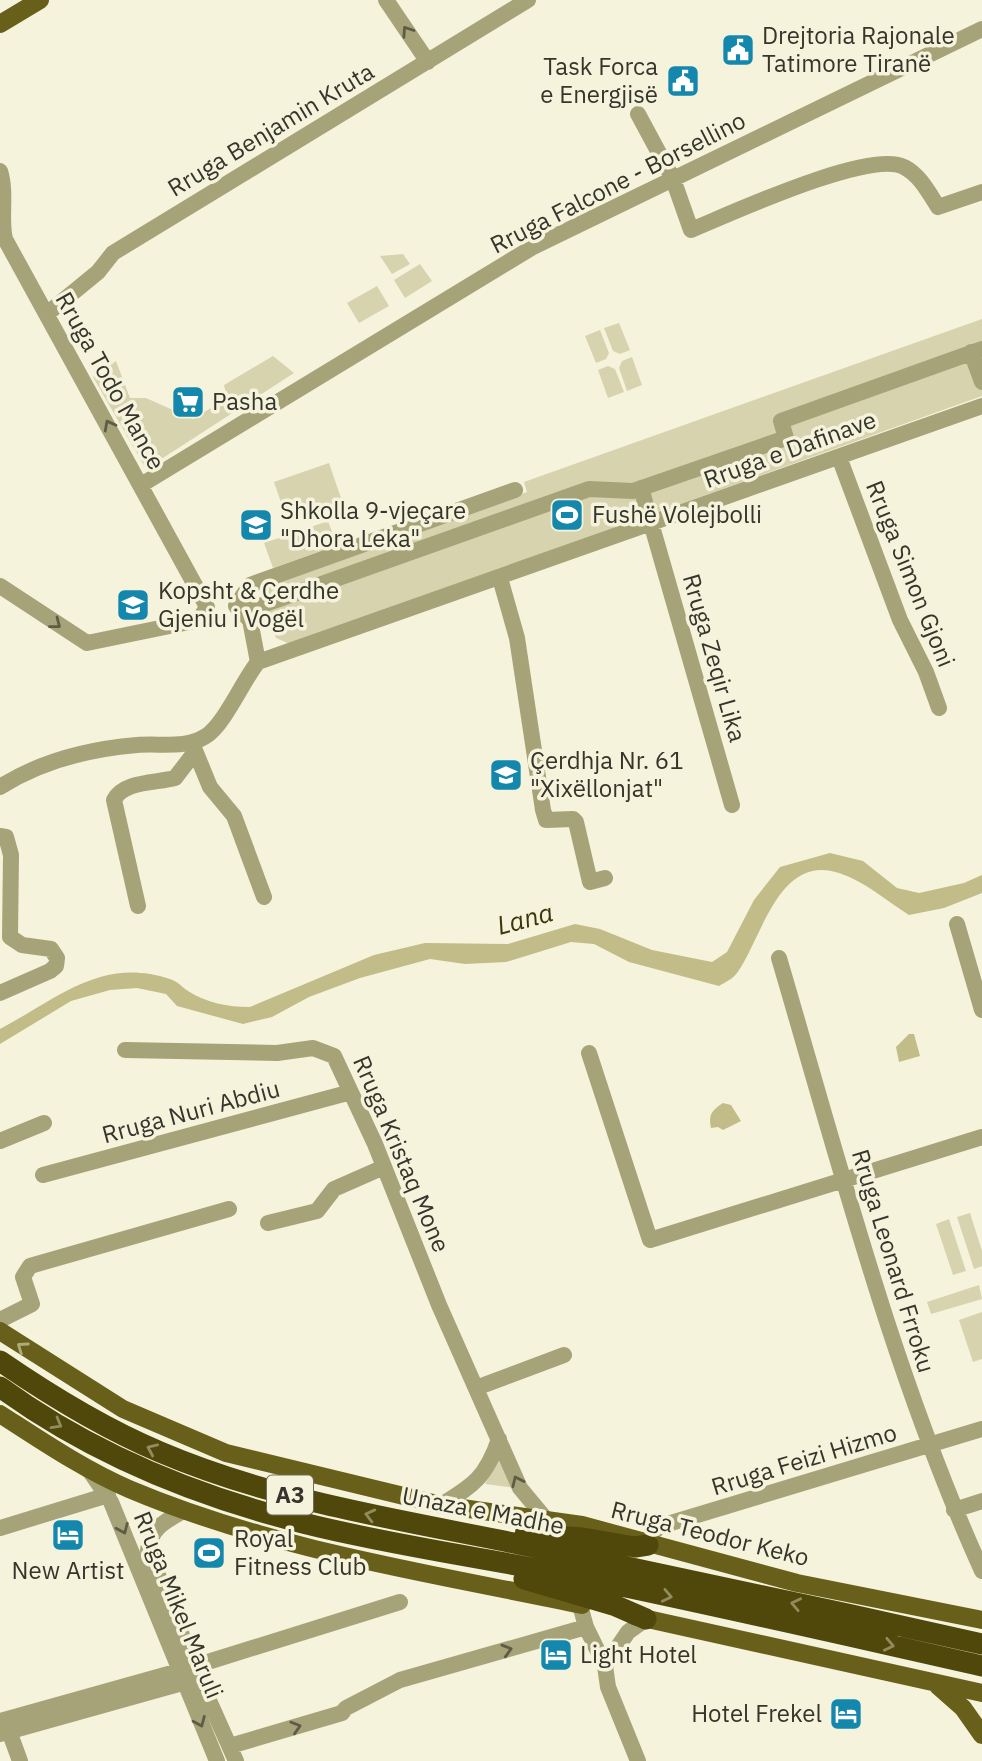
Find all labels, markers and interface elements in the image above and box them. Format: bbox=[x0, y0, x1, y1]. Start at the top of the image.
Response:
place label: Drejtoria Rajonale Tatimore Tiranë bbox=[762, 19, 955, 79]
one-way arrow bbox=[402, 26, 415, 39]
public building icon: Drejtoria Rajonale Tatimore Tiranë bbox=[719, 31, 757, 69]
place label: Task Forca e Energjisë bbox=[540, 50, 658, 110]
street label: Rruga Benjamin Kruta bbox=[161, 55, 380, 203]
public building icon: Task Forca e Energjisë bbox=[664, 62, 702, 100]
street label: Rruga Falcone - Borsellino bbox=[484, 104, 751, 261]
street label: Rruga Todo Mance bbox=[49, 286, 173, 475]
supermarket icon: Pasha bbox=[169, 383, 207, 421]
place label: Pasha bbox=[212, 385, 277, 417]
street label: Rruga e Dafinave bbox=[699, 403, 880, 495]
one-way arrow bbox=[104, 420, 117, 432]
street label: Rruga Simon Gjoni bbox=[859, 476, 963, 672]
place label: Shkolla 9-vjeçare "Dhora Leka" bbox=[280, 494, 466, 554]
sports icon: Fushë Volejbolli bbox=[548, 496, 586, 534]
place label: Fushë Volejbolli bbox=[592, 498, 762, 530]
school or university icon: Shkolla 9-vjeçare "Dhora Leka" bbox=[237, 506, 275, 544]
street label: Rruga Zeqir Lika bbox=[676, 570, 754, 746]
place label: Kopsht & Çerdhe Gjeniu i Vogël bbox=[158, 574, 339, 634]
school or university icon: Kopsht & Çerdhe Gjeniu i Vogël bbox=[114, 586, 152, 624]
one-way arrow bbox=[49, 615, 61, 628]
place label: Çerdhja Nr. 61 "Xixëllonjat" bbox=[530, 744, 684, 804]
school or university icon: Çerdhja Nr. 61 "Xixëllonjat" bbox=[487, 756, 525, 794]
water label: Lana bbox=[493, 894, 557, 942]
street label: Rruga Kristaq Mone bbox=[346, 1050, 458, 1257]
street label: Rruga Nuri Abdiu bbox=[98, 1072, 283, 1150]
street label: Rruga Leonard Frroku bbox=[845, 1145, 943, 1376]
one-way arrow bbox=[17, 1343, 30, 1355]
one-way arrow bbox=[50, 1416, 63, 1429]
street label: Rruga Feizi Hizmo bbox=[707, 1416, 900, 1502]
one-way arrow bbox=[147, 1443, 160, 1457]
road number: A3 bbox=[267, 1476, 313, 1514]
one-way arrow bbox=[511, 1476, 525, 1488]
street label: Unaza e Madhe bbox=[400, 1479, 567, 1541]
street label: Rruga Teodor Keko bbox=[608, 1493, 813, 1573]
street label: Rruga Mikel Maruli bbox=[127, 1506, 231, 1703]
one-way arrow bbox=[364, 1509, 376, 1523]
hotel icon: New Artist bbox=[49, 1516, 87, 1554]
one-way arrow bbox=[114, 1522, 128, 1534]
place label: Royal Fitness Club bbox=[234, 1522, 367, 1582]
sports icon: Royal Fitness Club bbox=[190, 1534, 228, 1572]
place label: New Artist bbox=[12, 1554, 124, 1586]
one-way arrow bbox=[661, 1588, 673, 1602]
one-way arrow bbox=[790, 1598, 802, 1612]
hotel icon: Light Hotel bbox=[537, 1636, 575, 1674]
one-way arrow bbox=[883, 1637, 895, 1652]
place label: Light Hotel bbox=[580, 1638, 697, 1670]
one-way arrow bbox=[501, 1643, 513, 1658]
hotel icon: Hotel Frekel bbox=[827, 1695, 865, 1733]
place label: Hotel Frekel bbox=[691, 1697, 822, 1729]
one-way arrow bbox=[192, 1715, 206, 1727]
one-way arrow bbox=[289, 1721, 301, 1736]

